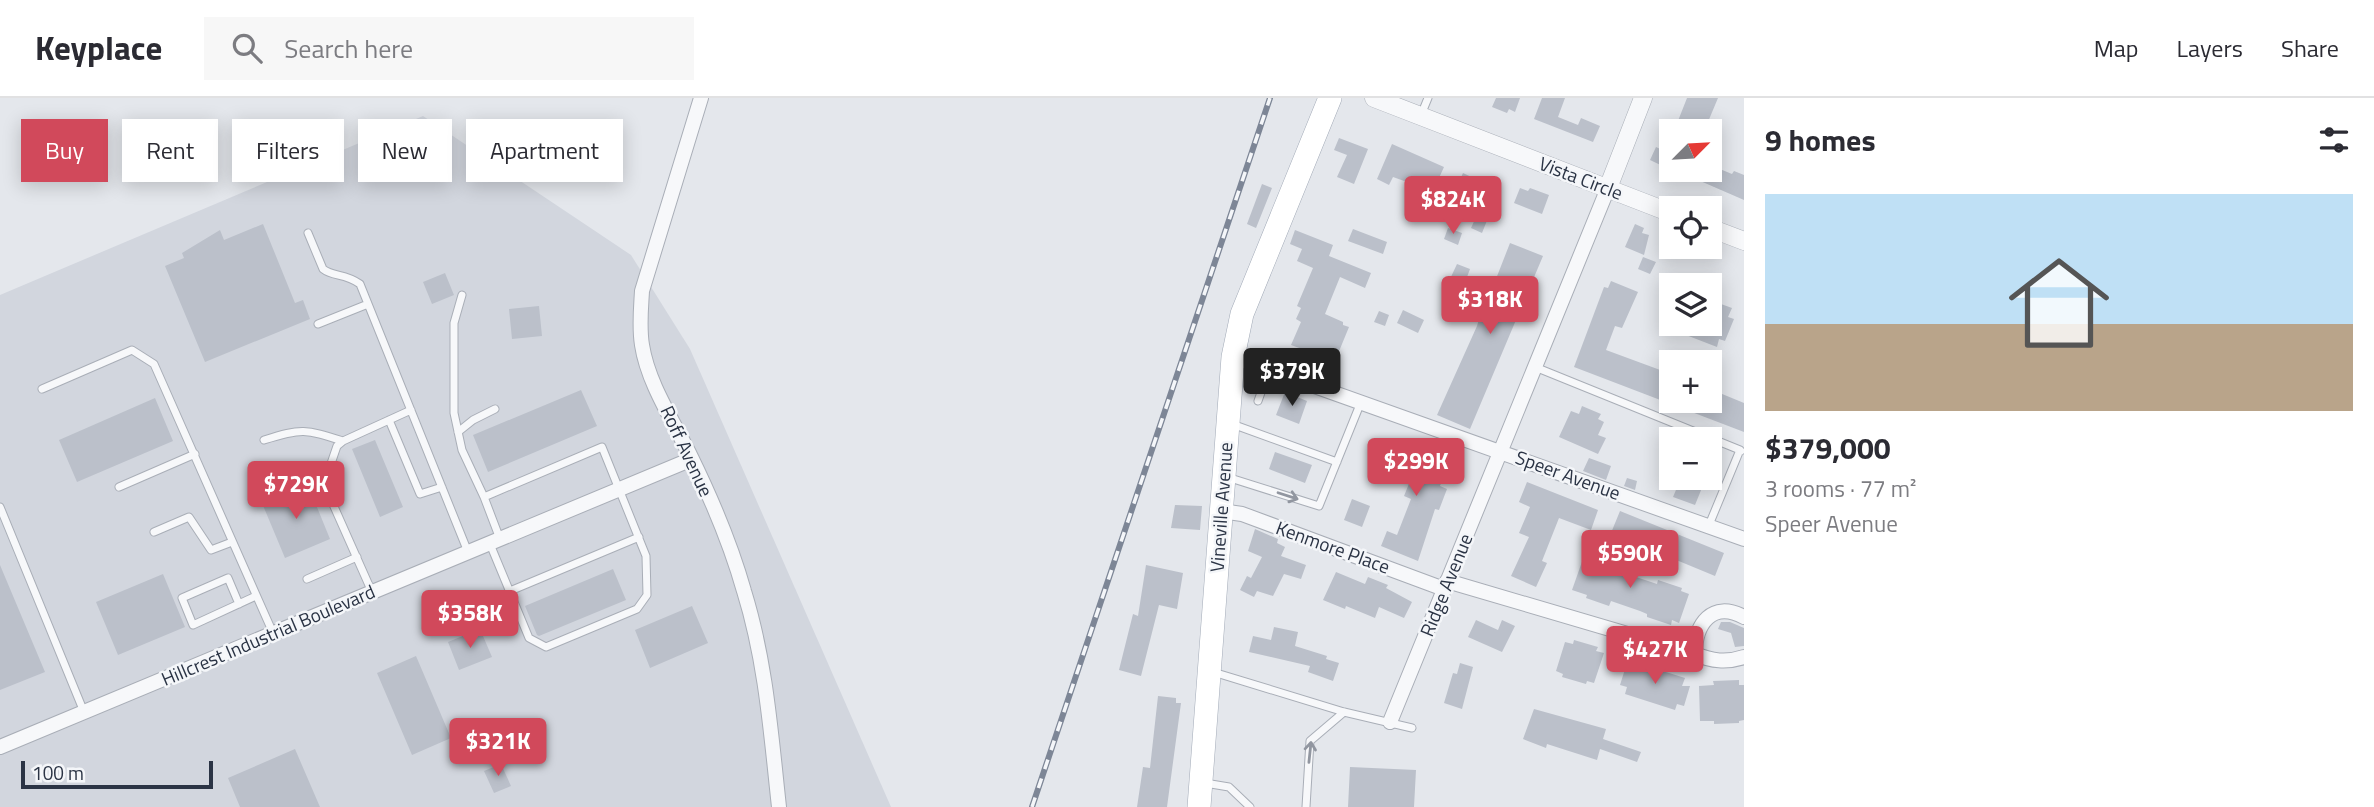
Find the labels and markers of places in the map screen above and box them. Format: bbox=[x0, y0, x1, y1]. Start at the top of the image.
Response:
pin: $824K bbox=[1404, 176, 1502, 236]
pin: $318K bbox=[1441, 276, 1539, 336]
pin: $379K bbox=[1243, 348, 1341, 408]
pin: $299K bbox=[1367, 438, 1465, 498]
pin: $729K bbox=[247, 462, 345, 521]
pin: $590K bbox=[1581, 531, 1679, 590]
pin: $358K bbox=[421, 590, 519, 650]
pin: $427K bbox=[1606, 626, 1704, 686]
pin: $321K bbox=[449, 718, 547, 778]

